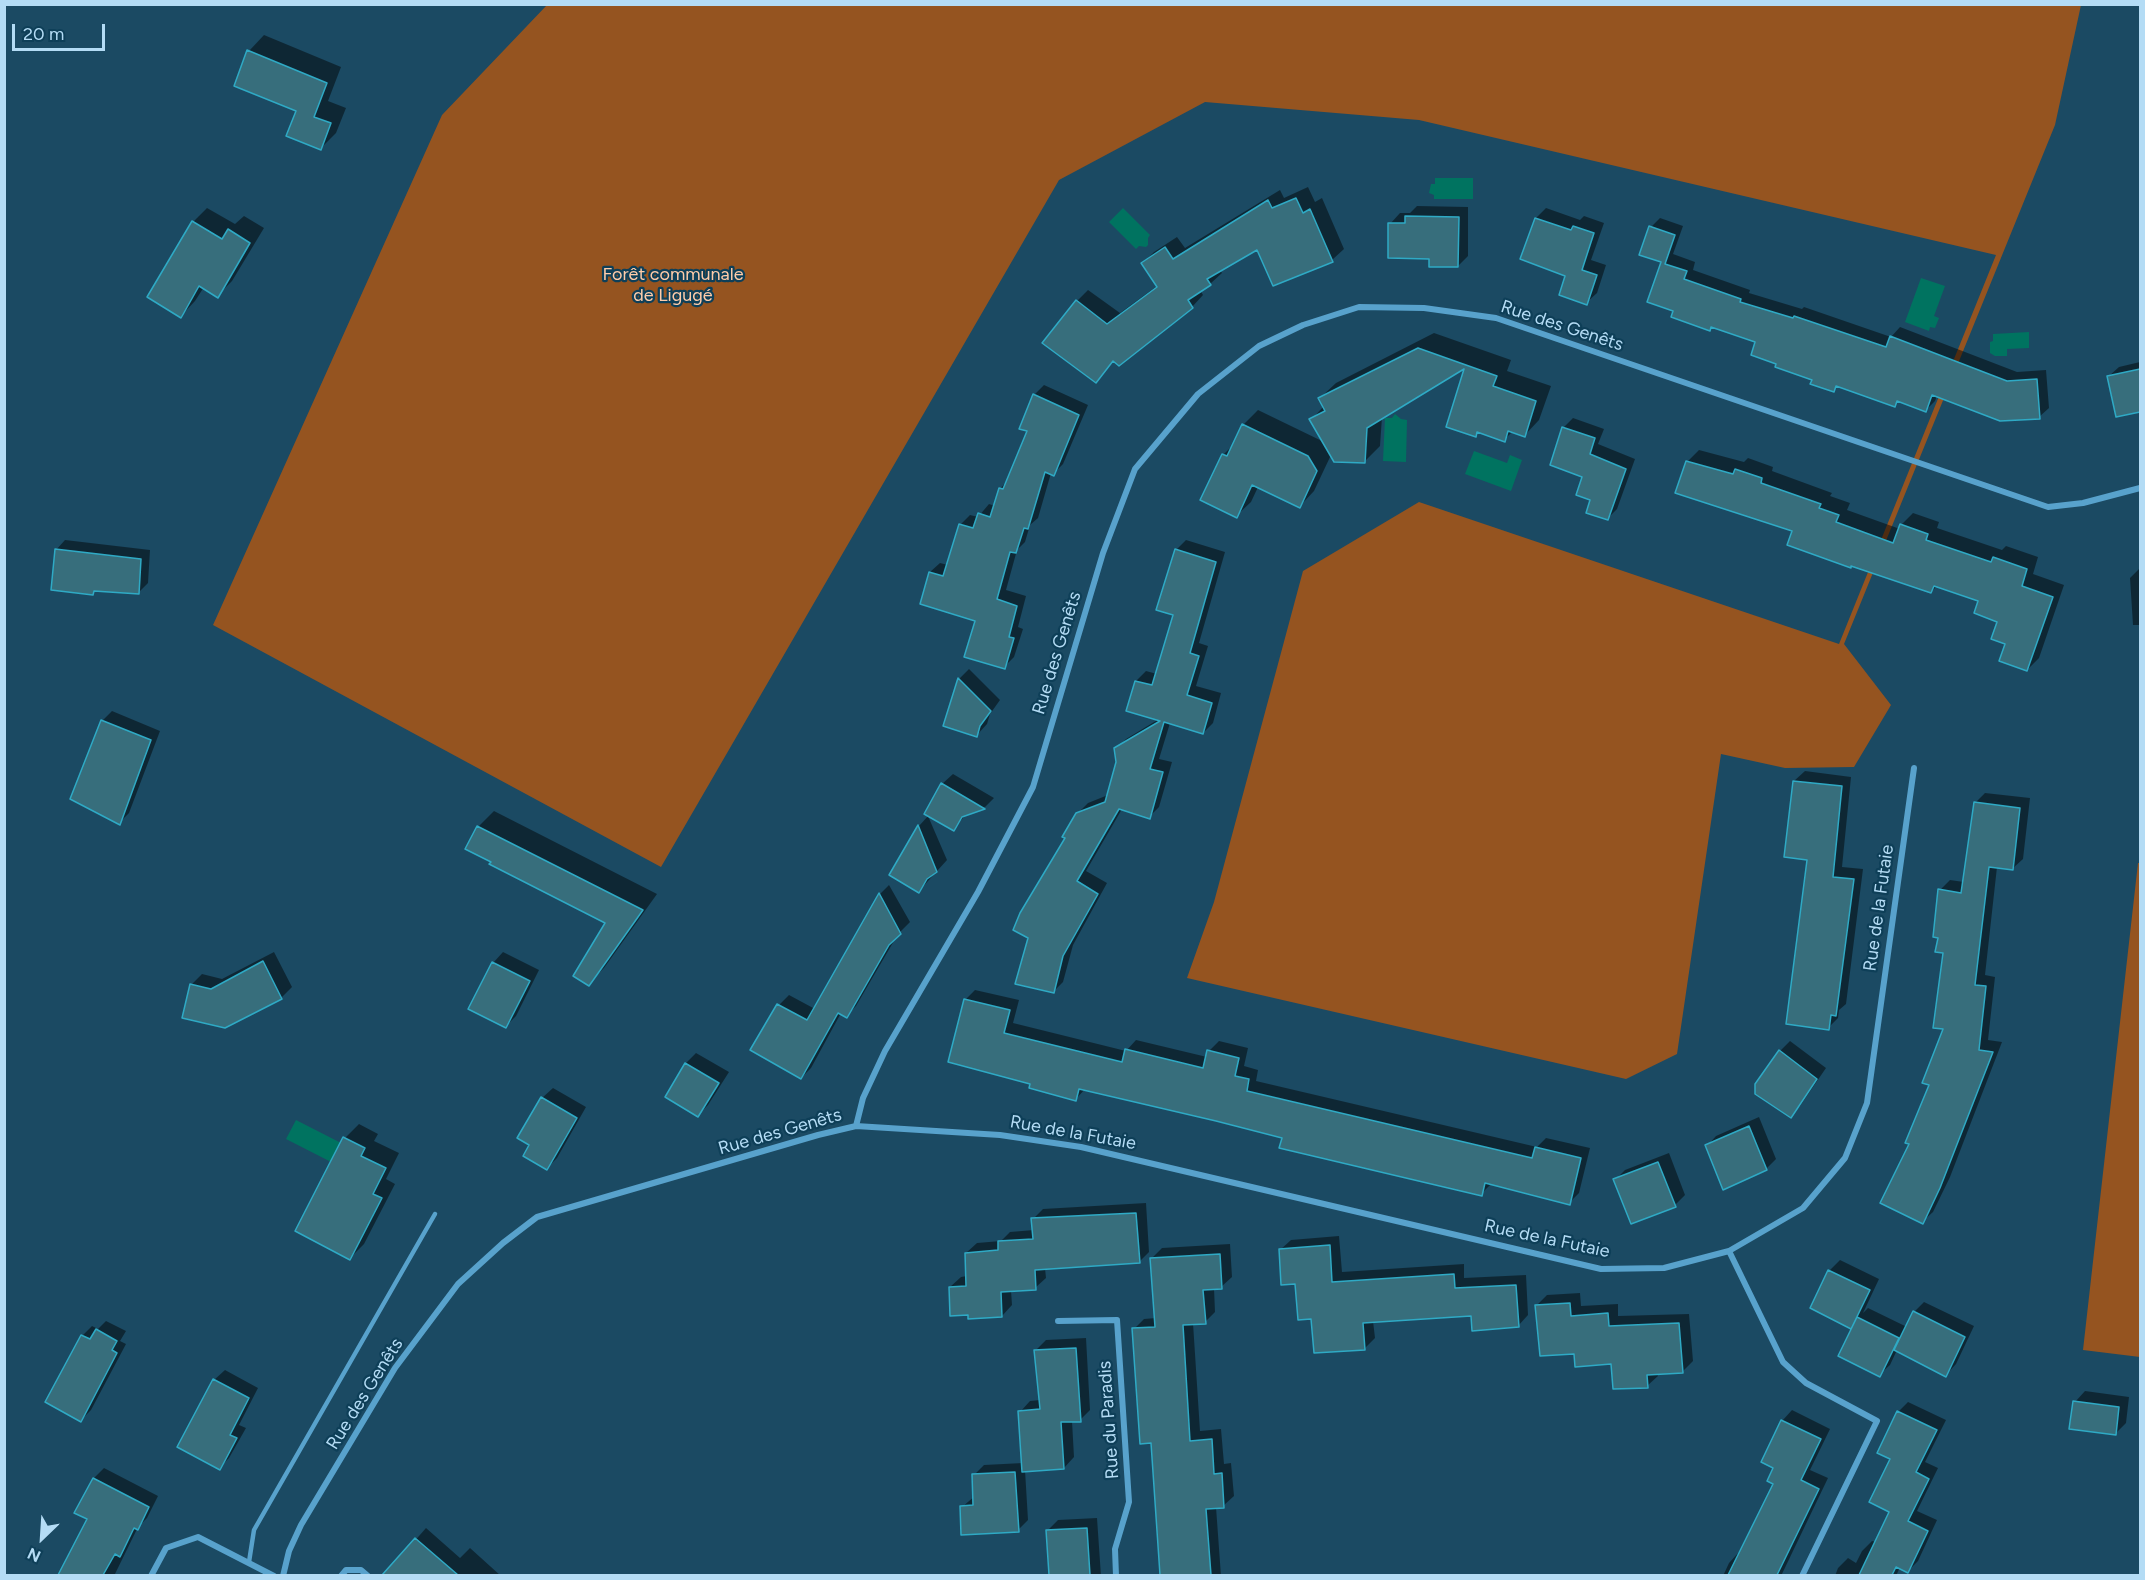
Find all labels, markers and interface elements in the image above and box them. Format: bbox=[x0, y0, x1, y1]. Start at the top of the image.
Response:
scale bar bbox=[15, 12, 108, 50]
text: 20 m bbox=[23, 23, 64, 45]
park label: Forêt communale de Ligugé bbox=[602, 264, 744, 306]
street label: Rue des Genêts bbox=[1498, 296, 1626, 356]
street label: Rue des Genêts bbox=[1028, 589, 1086, 717]
street label: Rue de la Futaie bbox=[1859, 843, 1899, 973]
street label: Rue des Genêts bbox=[716, 1104, 844, 1160]
street label: Rue de la Futaie bbox=[1008, 1111, 1138, 1155]
street label: Rue de la Futaie bbox=[1482, 1215, 1612, 1263]
street label: Rue des Genêts bbox=[322, 1334, 408, 1454]
street label: Rue du Paradis bbox=[1094, 1360, 1124, 1480]
north arrow bbox=[12, 1508, 72, 1568]
text: N bbox=[25, 1544, 44, 1566]

